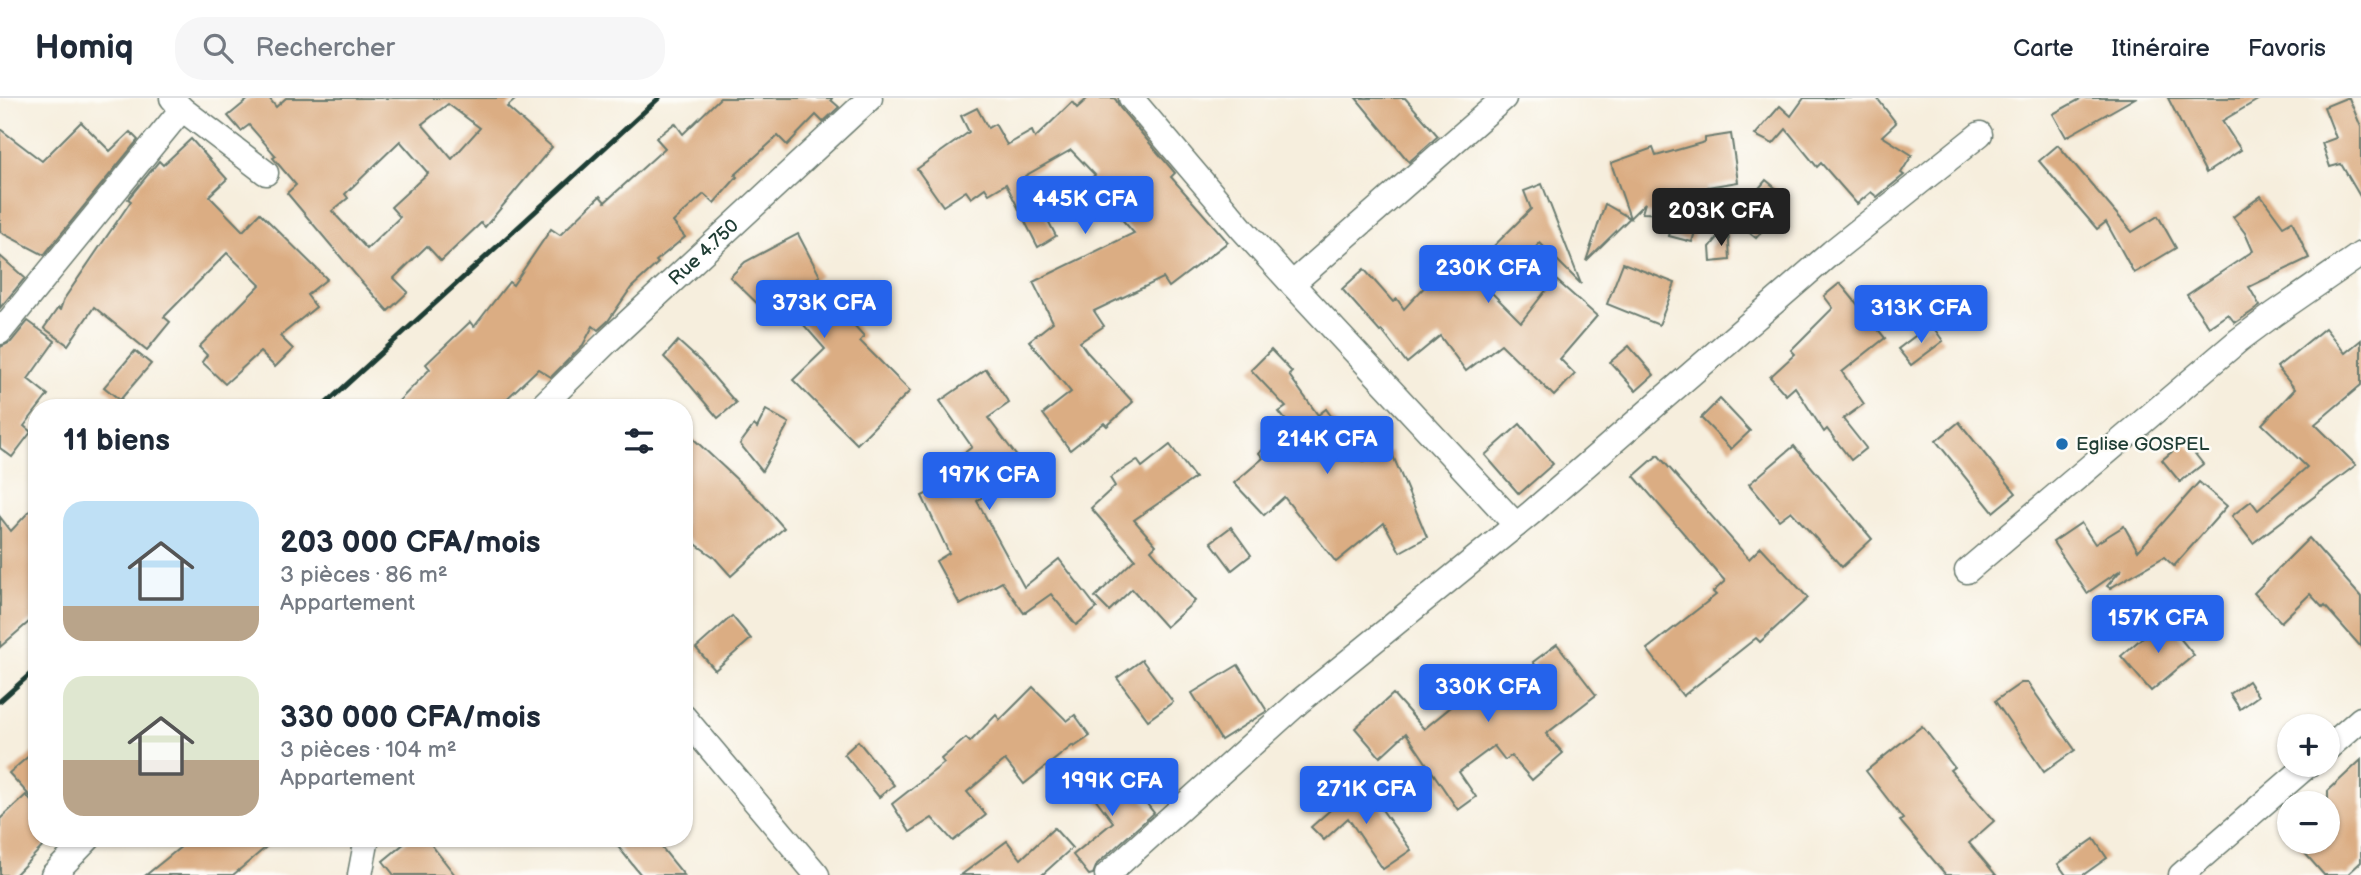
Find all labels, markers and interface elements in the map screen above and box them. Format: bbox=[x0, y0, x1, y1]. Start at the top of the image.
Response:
search box bbox=[175, 17, 665, 80]
text: Homiq bbox=[35, 28, 133, 68]
icon: search bbox=[199, 29, 237, 67]
text: Rechercher bbox=[255, 33, 395, 64]
text: Carte bbox=[2013, 34, 2074, 63]
text: Itinéraire bbox=[2112, 34, 2210, 63]
text: Favoris bbox=[2248, 34, 2326, 63]
pin: 445K CFA bbox=[1013, 176, 1157, 236]
text: 445K CFA bbox=[1032, 185, 1138, 213]
pin: 203K CFA bbox=[1649, 188, 1793, 248]
text: 203K CFA bbox=[1668, 197, 1774, 225]
street label: Rue 4.750 bbox=[664, 214, 744, 290]
pin: 230K CFA bbox=[1416, 246, 1560, 305]
text: 230K CFA bbox=[1435, 254, 1541, 282]
pin: 373K CFA bbox=[752, 280, 896, 340]
pin: 313K CFA bbox=[1849, 286, 1993, 345]
text: 373K CFA bbox=[772, 289, 876, 317]
text: 313K CFA bbox=[1870, 294, 1972, 322]
pin: 214K CFA bbox=[1255, 416, 1399, 476]
icon: filters bbox=[620, 422, 658, 460]
text: 11 biens bbox=[63, 423, 170, 459]
text: 214K CFA bbox=[1276, 425, 1378, 453]
place label: Eglise GOSPEL bbox=[2076, 433, 2210, 456]
marker: Eglise GOSPEL bbox=[2054, 436, 2070, 452]
pin: 197K CFA bbox=[917, 452, 1061, 512]
text: 197K CFA bbox=[939, 461, 1039, 489]
text: 203 000 CFA/mois bbox=[280, 525, 541, 561]
icon: home bbox=[119, 529, 203, 613]
text: 3 pièces · 86 m² bbox=[280, 561, 448, 589]
text: Appartement bbox=[280, 589, 415, 617]
pin: 157K CFA bbox=[2086, 596, 2230, 655]
text: 157K CFA bbox=[2108, 604, 2208, 632]
pin: 330K CFA bbox=[1416, 664, 1560, 724]
text: 330K CFA bbox=[1435, 673, 1541, 701]
text: 330 000 CFA/mois bbox=[280, 700, 541, 736]
icon: home bbox=[119, 704, 203, 788]
map controls bbox=[2277, 714, 2340, 854]
button: + bbox=[2277, 714, 2340, 777]
text: 3 pièces · 104 m² bbox=[280, 736, 457, 764]
pin: 199K CFA bbox=[1040, 758, 1184, 818]
text: Appartement bbox=[280, 764, 415, 792]
pin: 271K CFA bbox=[1294, 766, 1438, 826]
text: 199K CFA bbox=[1061, 767, 1163, 795]
text: 271K CFA bbox=[1316, 775, 1416, 803]
button: − bbox=[2277, 791, 2340, 854]

